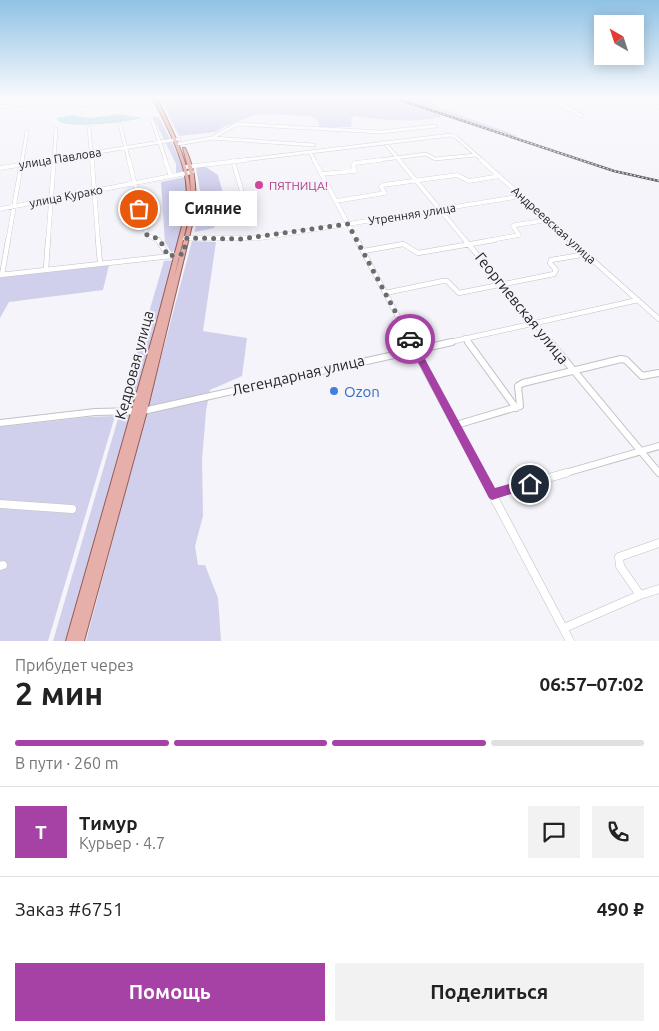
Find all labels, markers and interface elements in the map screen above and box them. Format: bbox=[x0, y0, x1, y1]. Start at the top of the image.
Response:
north arrow bbox=[594, 15, 644, 65]
map controls bbox=[594, 15, 644, 65]
street label: улица Павлова bbox=[18, 145, 102, 171]
marker: ПЯТНИЦА! bbox=[253, 179, 265, 191]
place label: ПЯТНИЦА! bbox=[269, 179, 328, 192]
street label: улица Курако bbox=[28, 183, 104, 209]
street label: Андреевская улица bbox=[509, 184, 599, 266]
pin bbox=[118, 188, 160, 230]
callout: Сияние bbox=[169, 192, 256, 226]
icon: bag bbox=[125, 195, 153, 223]
text: Сияние bbox=[184, 199, 242, 217]
street label: Утренняя улица bbox=[367, 201, 457, 227]
street label: Георгиевская улица bbox=[472, 249, 572, 367]
street label: Кедровая улица bbox=[111, 309, 157, 421]
courier bbox=[385, 314, 435, 364]
icon: car bbox=[396, 325, 424, 353]
street label: Легендарная улица bbox=[230, 351, 366, 399]
place label: Ozon bbox=[344, 383, 380, 400]
marker: Ozon bbox=[328, 385, 340, 397]
pin bbox=[509, 463, 551, 505]
icon: home bbox=[516, 470, 544, 498]
text: Прибудет через bbox=[15, 656, 134, 674]
text: 06:57–07:02 bbox=[539, 673, 644, 695]
text: 2 мин bbox=[15, 675, 103, 711]
text: В пути · 260 m bbox=[15, 754, 118, 772]
button: chat bbox=[528, 806, 580, 858]
button: phone bbox=[592, 806, 644, 858]
text: Тимур bbox=[79, 812, 138, 834]
text: Т bbox=[35, 821, 47, 843]
text: Курьер · 4.7 bbox=[79, 834, 165, 852]
text: Заказ #6751 bbox=[15, 898, 124, 920]
text: 490 ₽ bbox=[597, 898, 644, 920]
button: Помощь bbox=[15, 963, 325, 1021]
button: Поделиться bbox=[335, 963, 644, 1021]

